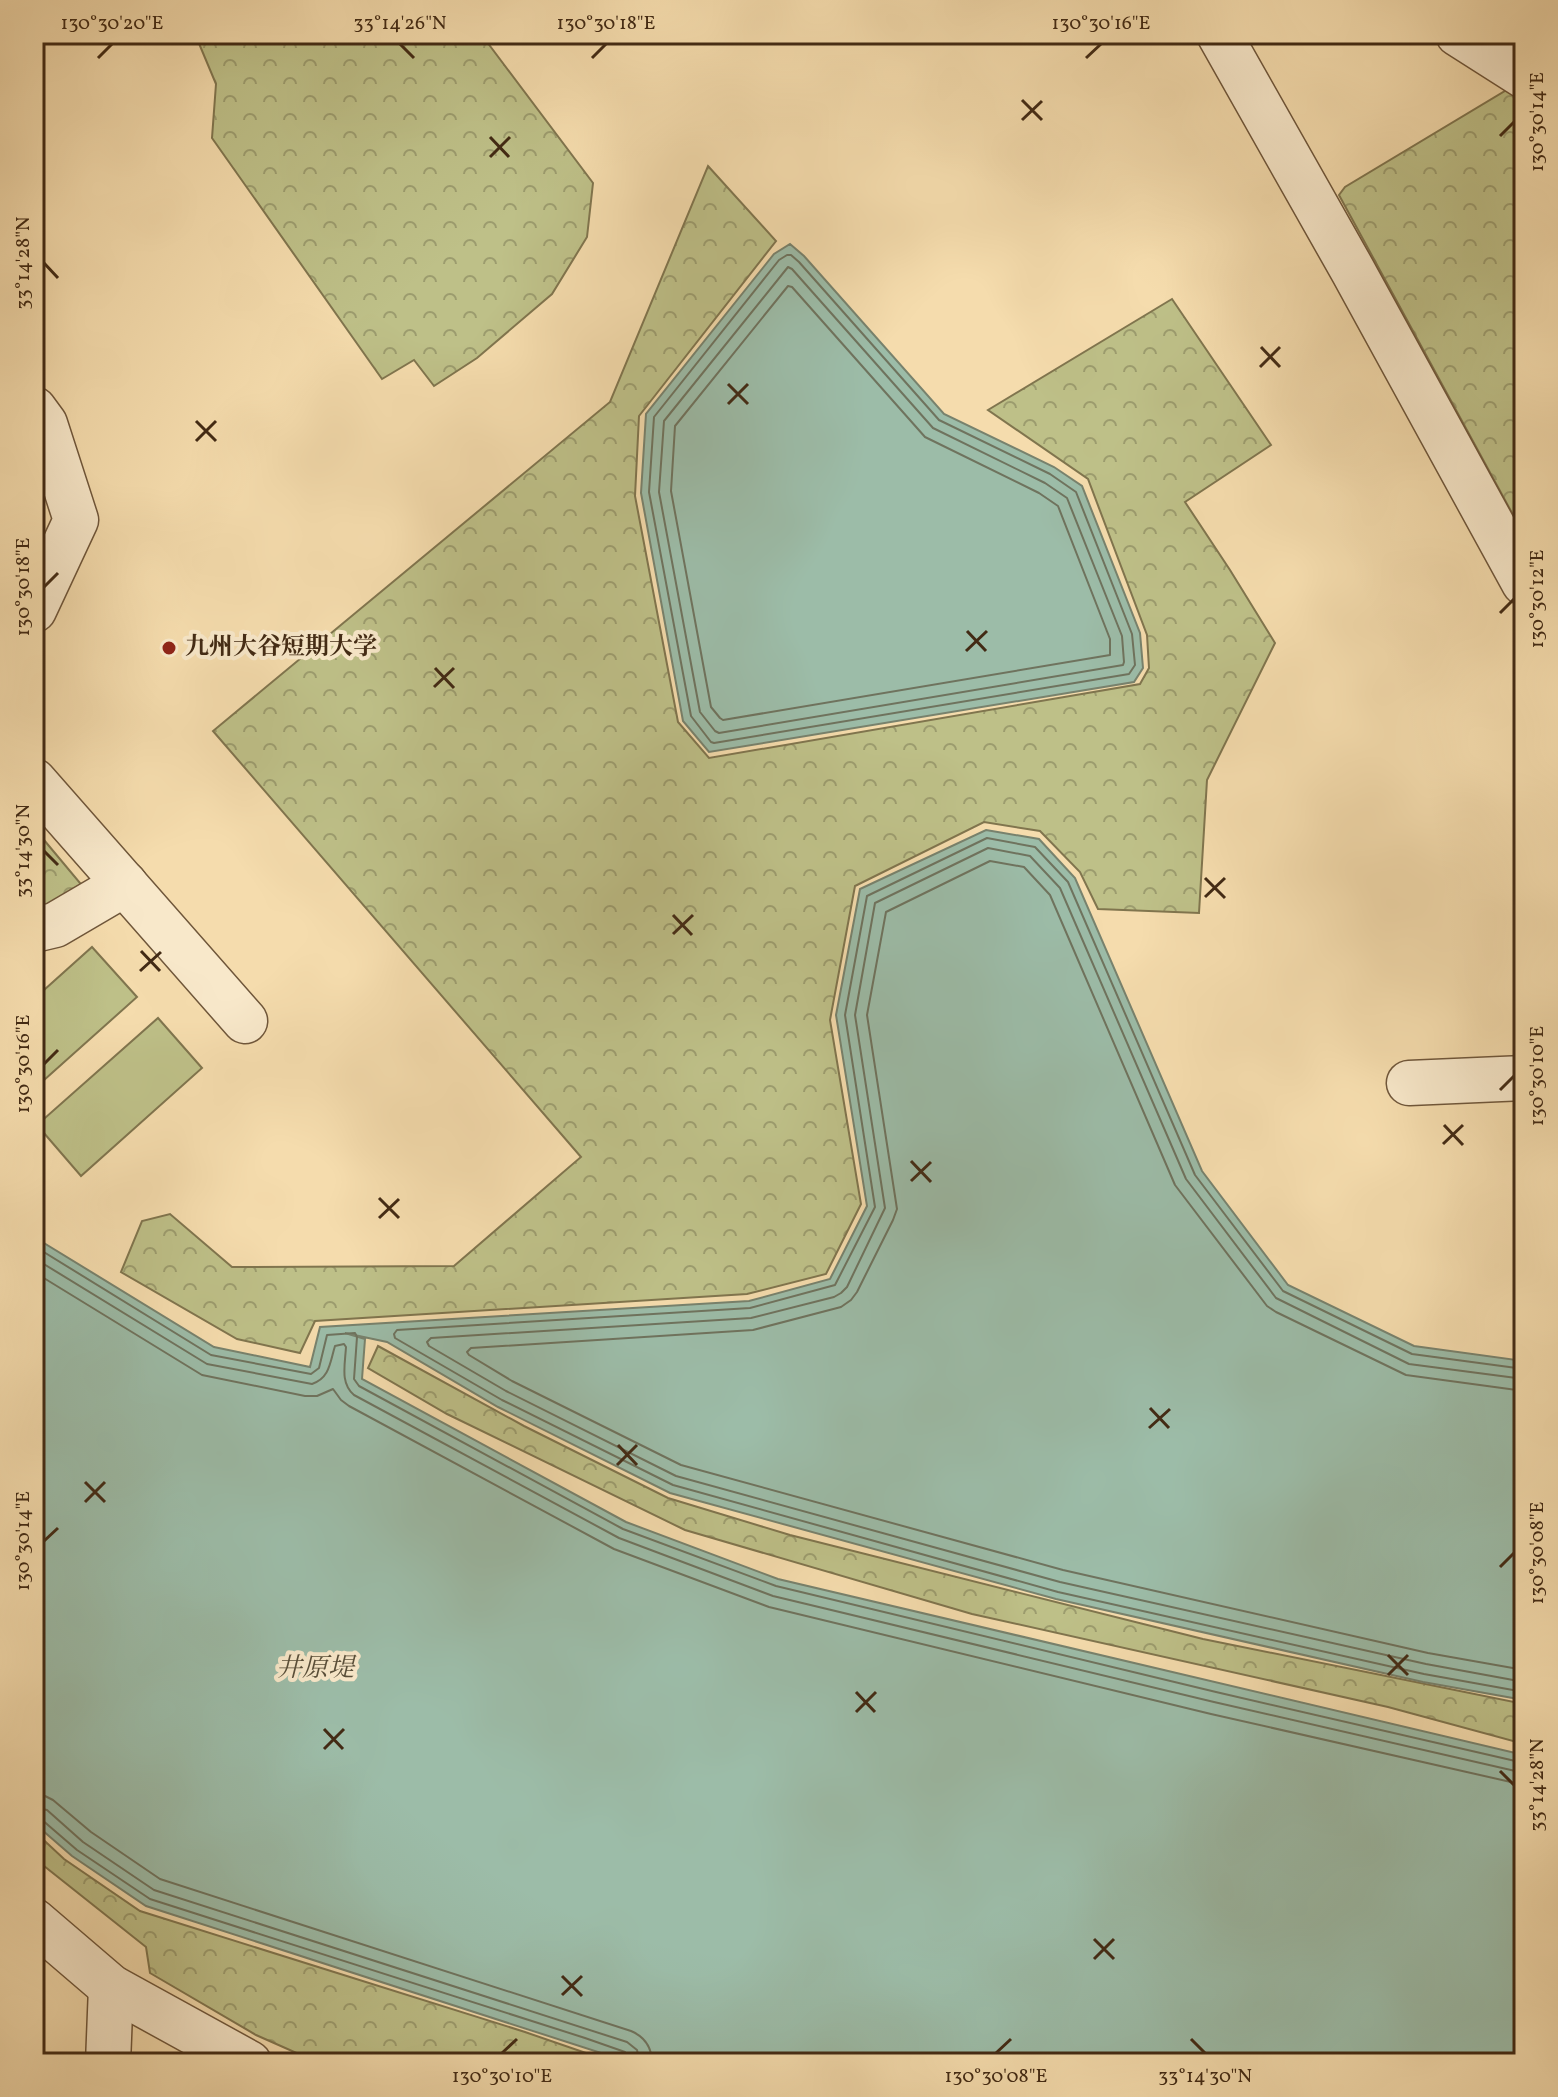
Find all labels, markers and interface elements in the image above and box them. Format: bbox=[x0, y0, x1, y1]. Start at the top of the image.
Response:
text: 130°30'20"E bbox=[61, 10, 164, 38]
text: 33°14'26"N bbox=[353, 10, 447, 38]
text: 130°30'18"E bbox=[557, 10, 655, 38]
text: 130°30'16"E bbox=[1052, 10, 1150, 38]
text: 130°30'14"E bbox=[1524, 72, 1552, 172]
text: 33°14'28"N bbox=[10, 216, 38, 310]
text: 130°30'18"E bbox=[10, 538, 38, 636]
text: 130°30'12"E bbox=[1524, 549, 1552, 649]
place label: 九州大谷短期大学 bbox=[185, 631, 377, 665]
marker: 九州大谷短期大学 bbox=[160, 639, 178, 657]
text: 33°14'30"N bbox=[10, 804, 38, 898]
text: 130°30'16"E bbox=[10, 1015, 38, 1113]
text: 130°30'10"E bbox=[1524, 1026, 1552, 1126]
text: 130°30'14"E bbox=[10, 1491, 38, 1591]
text: 130°30'08"E bbox=[1524, 1502, 1552, 1604]
water label: 井原堤 bbox=[276, 1651, 357, 1687]
text: 33°14'28"N bbox=[1524, 1738, 1552, 1832]
text: 130°30'10"E bbox=[452, 2063, 552, 2091]
text: 130°30'08"E bbox=[945, 2063, 1047, 2091]
text: 33°14'30"N bbox=[1158, 2063, 1252, 2091]

